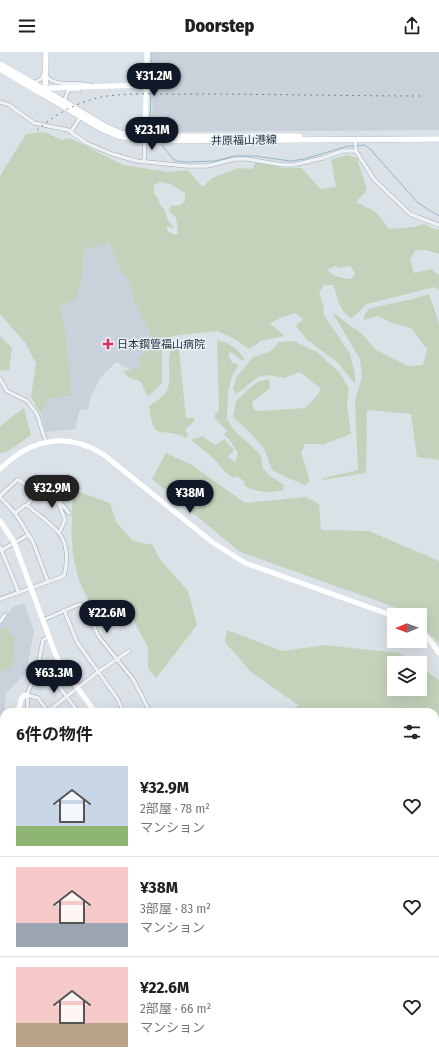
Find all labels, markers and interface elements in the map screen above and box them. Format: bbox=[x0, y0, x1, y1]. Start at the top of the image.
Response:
icon: menu bbox=[16, 15, 38, 37]
text: Doorstep bbox=[185, 15, 254, 37]
icon: share bbox=[401, 15, 423, 37]
pin: ¥31.2M bbox=[121, 63, 187, 97]
text: ¥31.2M bbox=[136, 68, 172, 83]
pin: ¥23.1M bbox=[119, 117, 185, 151]
text: ¥23.1M bbox=[134, 122, 170, 137]
street label: 井原福山港線 bbox=[211, 133, 277, 148]
marker: 日本鋼管福山病院 bbox=[102, 338, 114, 350]
place label: 日本鋼管福山病院 bbox=[117, 338, 205, 351]
pin: ¥32.9M bbox=[19, 475, 85, 509]
text: ¥32.9M bbox=[33, 480, 71, 495]
pin: ¥38M bbox=[166, 480, 214, 514]
text: ¥38M bbox=[176, 485, 204, 500]
pin: ¥22.6M bbox=[74, 600, 140, 634]
text: ¥22.6M bbox=[88, 605, 126, 620]
north arrow bbox=[387, 608, 427, 648]
map controls bbox=[387, 608, 427, 696]
button: layers bbox=[387, 656, 427, 696]
pin: ¥63.3M bbox=[21, 660, 87, 694]
text: ¥63.3M bbox=[35, 665, 73, 680]
icon: filters bbox=[401, 721, 423, 743]
text: 6件の物件 bbox=[16, 724, 93, 745]
text: ¥32.9M bbox=[140, 777, 189, 798]
icon: home bbox=[48, 782, 96, 830]
icon: heart bbox=[401, 795, 423, 817]
text: 2部屋 · 78 m² bbox=[140, 801, 210, 816]
text: マンション bbox=[140, 820, 205, 835]
text: ¥38M bbox=[140, 877, 178, 898]
icon: home bbox=[48, 883, 96, 931]
icon: heart bbox=[401, 896, 423, 918]
text: 3部屋 · 83 m² bbox=[140, 901, 211, 916]
text: マンション bbox=[140, 920, 205, 935]
text: ¥22.6M bbox=[140, 977, 189, 998]
icon: home bbox=[48, 983, 96, 1031]
icon: heart bbox=[401, 996, 423, 1018]
text: 2部屋 · 66 m² bbox=[140, 1001, 211, 1016]
text: マンション bbox=[140, 1020, 205, 1035]

